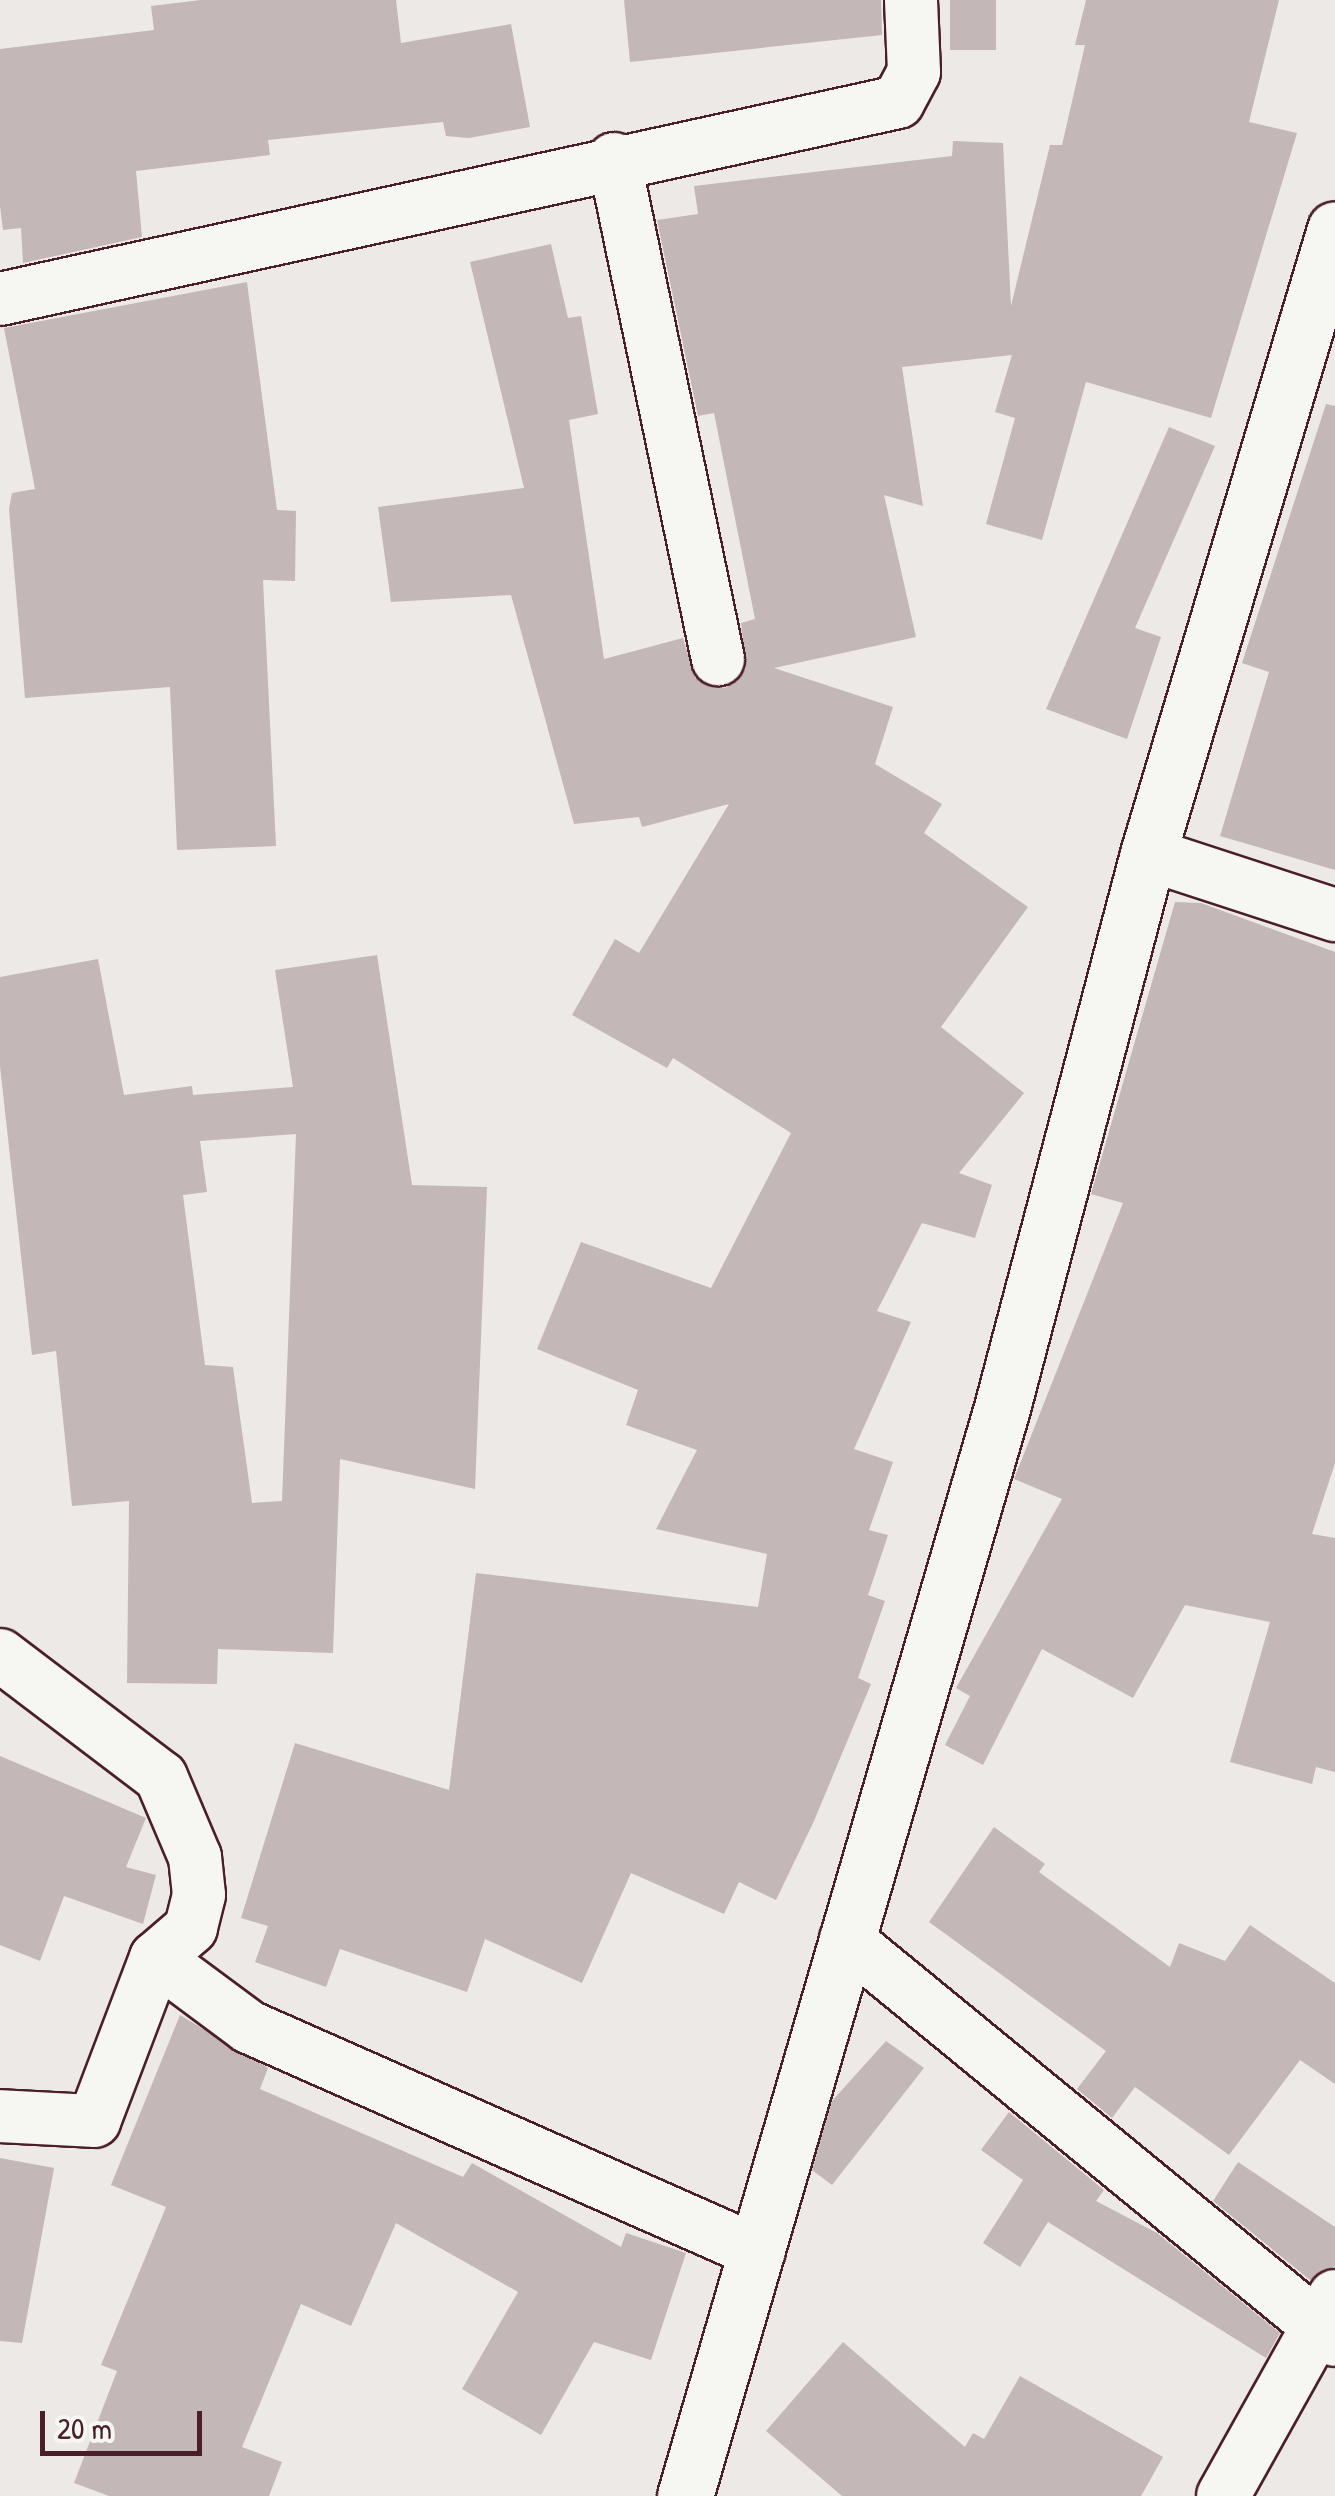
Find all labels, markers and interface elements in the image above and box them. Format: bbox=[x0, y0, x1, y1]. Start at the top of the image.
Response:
scale bar bbox=[45, 2391, 208, 2453]
text: 20 m bbox=[57, 2408, 112, 2448]

